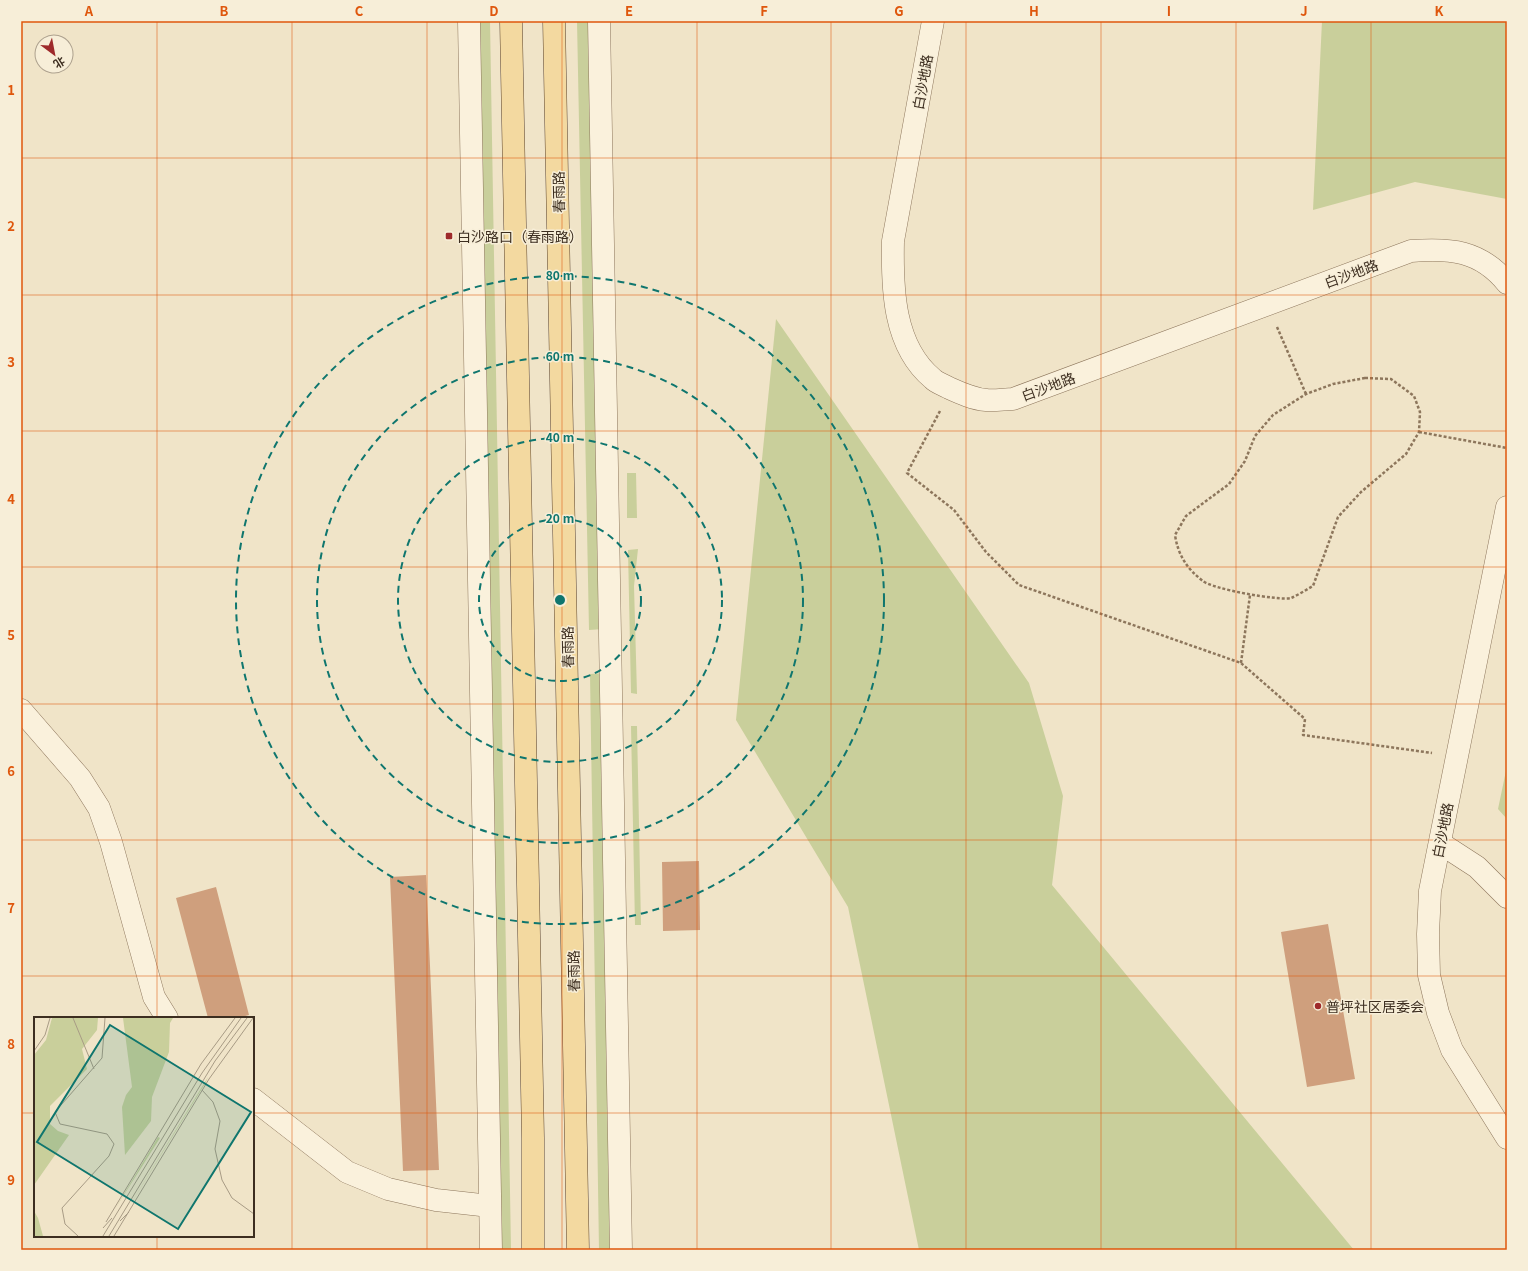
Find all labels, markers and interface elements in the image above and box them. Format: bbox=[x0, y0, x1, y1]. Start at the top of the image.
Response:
text: A bbox=[84, 1, 94, 20]
text: B bbox=[220, 1, 229, 20]
text: C bbox=[355, 1, 364, 20]
text: D bbox=[489, 1, 499, 20]
text: E bbox=[625, 1, 633, 20]
text: F bbox=[760, 1, 768, 20]
text: G bbox=[894, 1, 904, 20]
text: H bbox=[1029, 1, 1039, 20]
text: I bbox=[1167, 1, 1171, 20]
text: J bbox=[1300, 1, 1308, 20]
text: K bbox=[1435, 1, 1444, 20]
north arrow bbox=[34, 34, 74, 74]
street label: 白沙地路 bbox=[907, 53, 937, 111]
text: 北 bbox=[51, 54, 69, 73]
text: 1 bbox=[7, 80, 15, 99]
street label: 春雨路 bbox=[548, 171, 568, 213]
text: 2 bbox=[7, 216, 15, 235]
place label: 白沙路口（春雨路） bbox=[457, 226, 583, 246]
marker: 白沙路口（春雨路） bbox=[444, 231, 454, 241]
street label: 白沙地路 bbox=[1321, 254, 1381, 292]
text: 80 m bbox=[546, 266, 574, 283]
text: 60 m bbox=[546, 347, 574, 364]
text: 3 bbox=[7, 352, 15, 371]
street label: 白沙地路 bbox=[1018, 367, 1078, 405]
text: 40 m bbox=[546, 428, 574, 445]
text: 4 bbox=[7, 489, 15, 508]
text: 20 m bbox=[546, 509, 574, 526]
centre of rings bbox=[553, 593, 567, 607]
text: 5 bbox=[7, 625, 15, 644]
street label: 春雨路 bbox=[557, 626, 577, 668]
text: 6 bbox=[7, 761, 15, 780]
street label: 白沙地路 bbox=[1427, 801, 1457, 859]
text: 7 bbox=[7, 898, 15, 917]
street label: 春雨路 bbox=[563, 950, 583, 992]
place label: 普坪社区居委会 bbox=[1326, 996, 1424, 1016]
marker: 普坪社区居委会 bbox=[1313, 1001, 1323, 1011]
inset map bbox=[34, 1017, 254, 1237]
text: 8 bbox=[7, 1034, 15, 1053]
text: 9 bbox=[7, 1170, 15, 1189]

